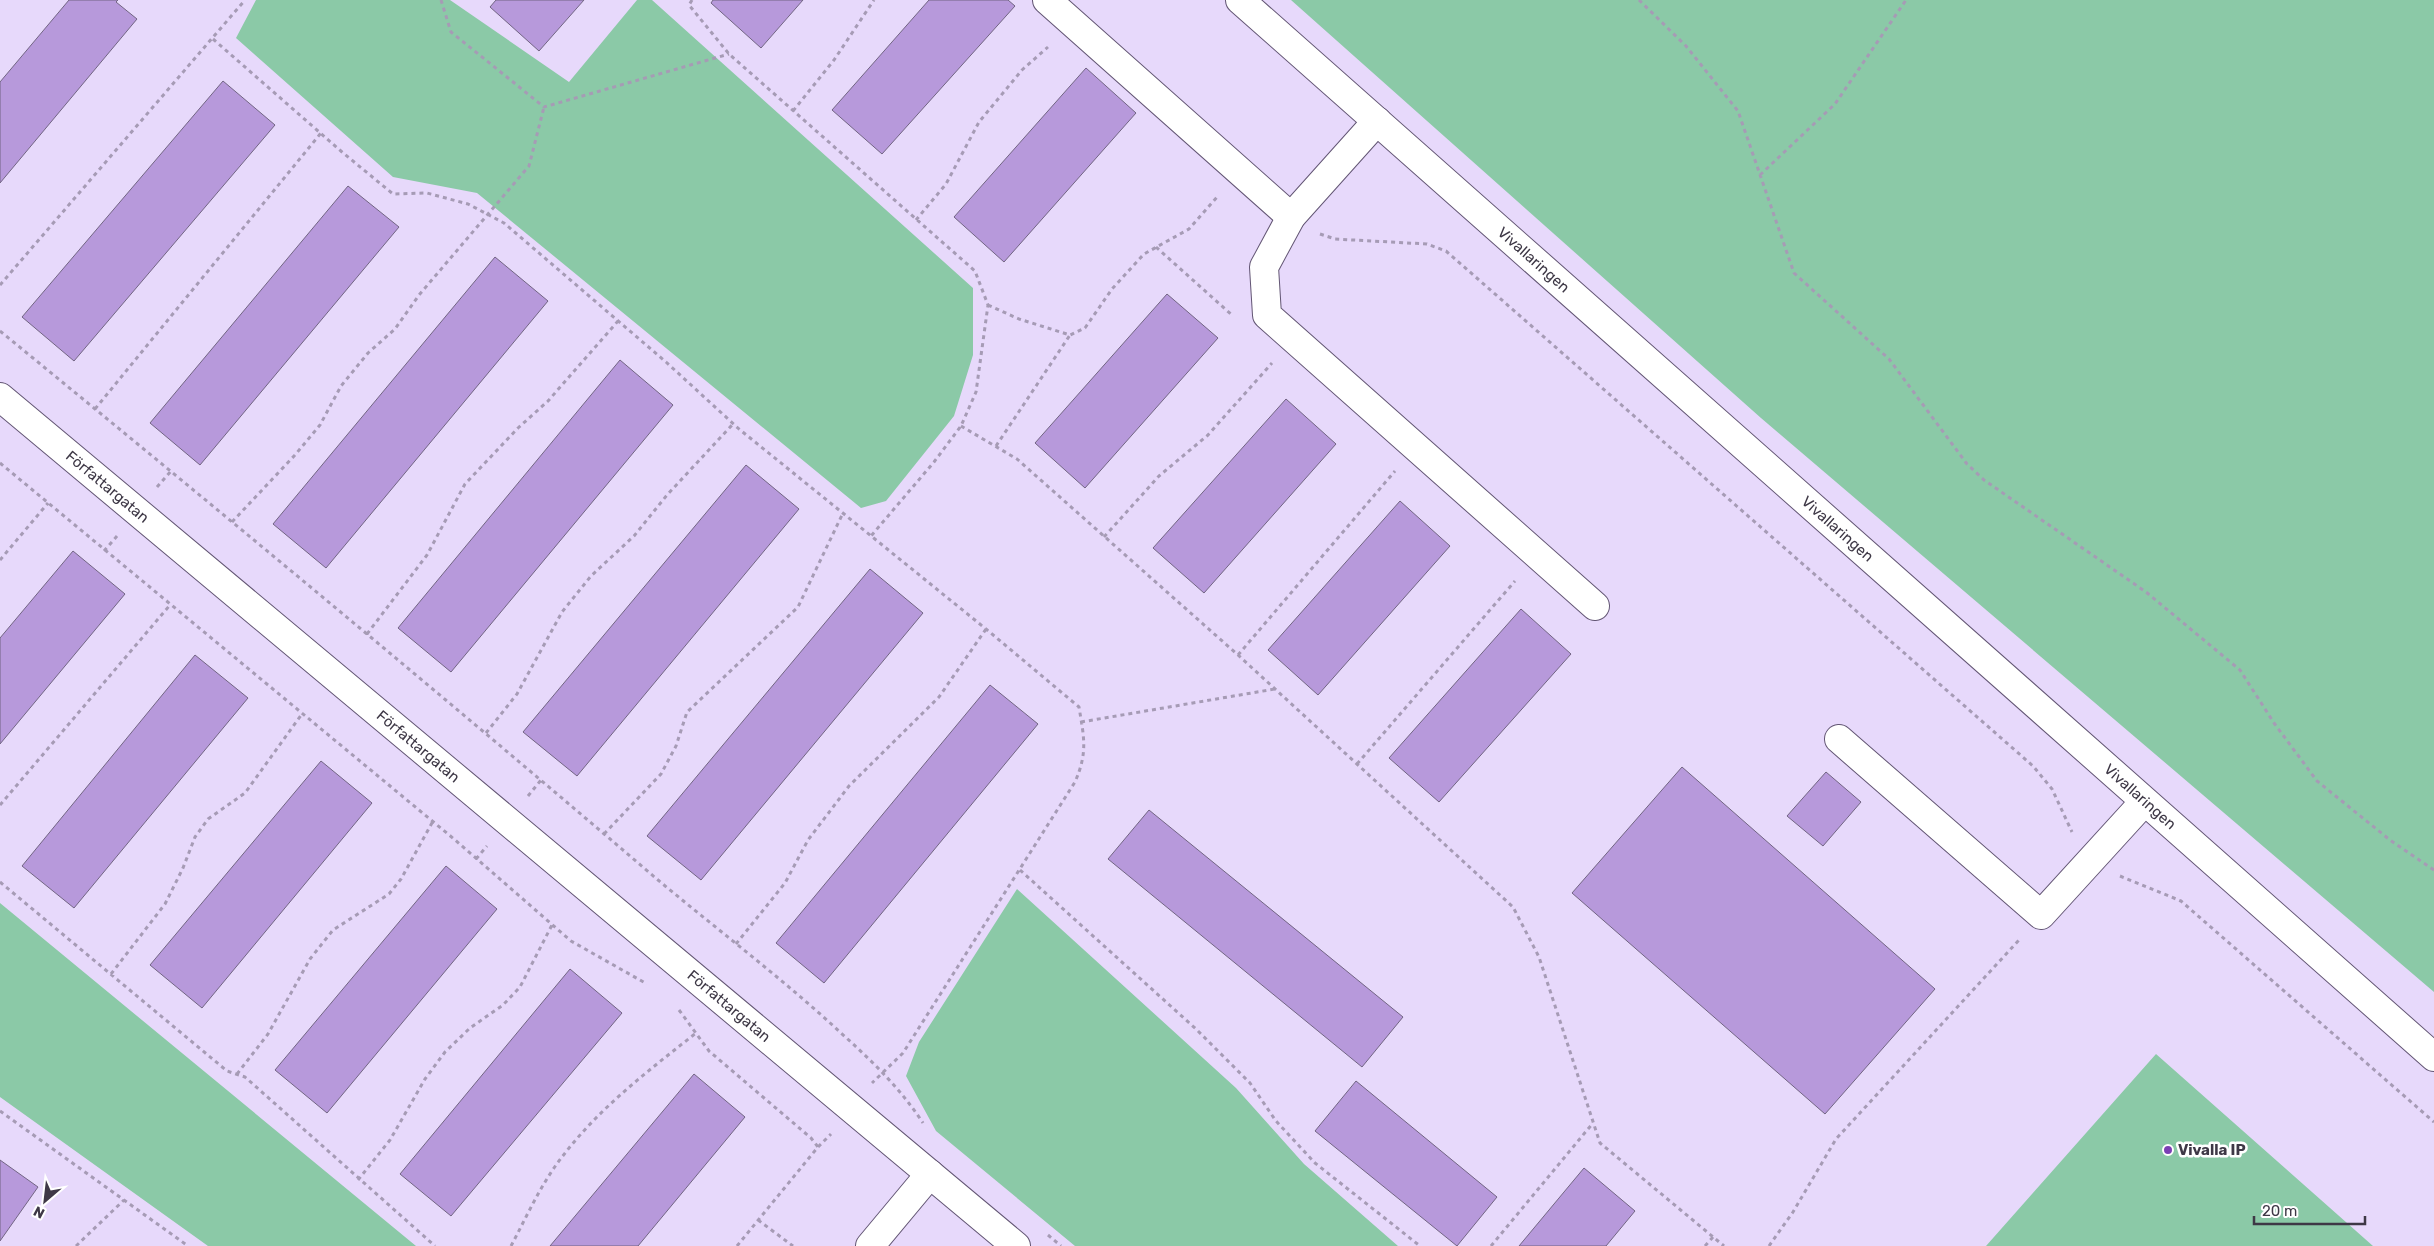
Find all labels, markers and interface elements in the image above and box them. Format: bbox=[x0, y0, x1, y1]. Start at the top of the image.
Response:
street label: Vivallaringen bbox=[1494, 223, 1573, 296]
street label: Författargatan bbox=[62, 447, 153, 527]
street label: Vivallaringen bbox=[1798, 492, 1877, 566]
street label: Författargatan bbox=[373, 707, 463, 786]
street label: Vivallaringen bbox=[2100, 760, 2180, 833]
street label: Författargatan bbox=[684, 966, 774, 1046]
place label: Vivalla IP bbox=[2178, 1141, 2246, 1159]
marker: Vivalla IP bbox=[2162, 1144, 2174, 1156]
north arrow bbox=[20, 1176, 70, 1226]
scale bar bbox=[2254, 1194, 2365, 1226]
text: N bbox=[31, 1202, 48, 1222]
text: 20 m bbox=[2262, 1202, 2297, 1220]

